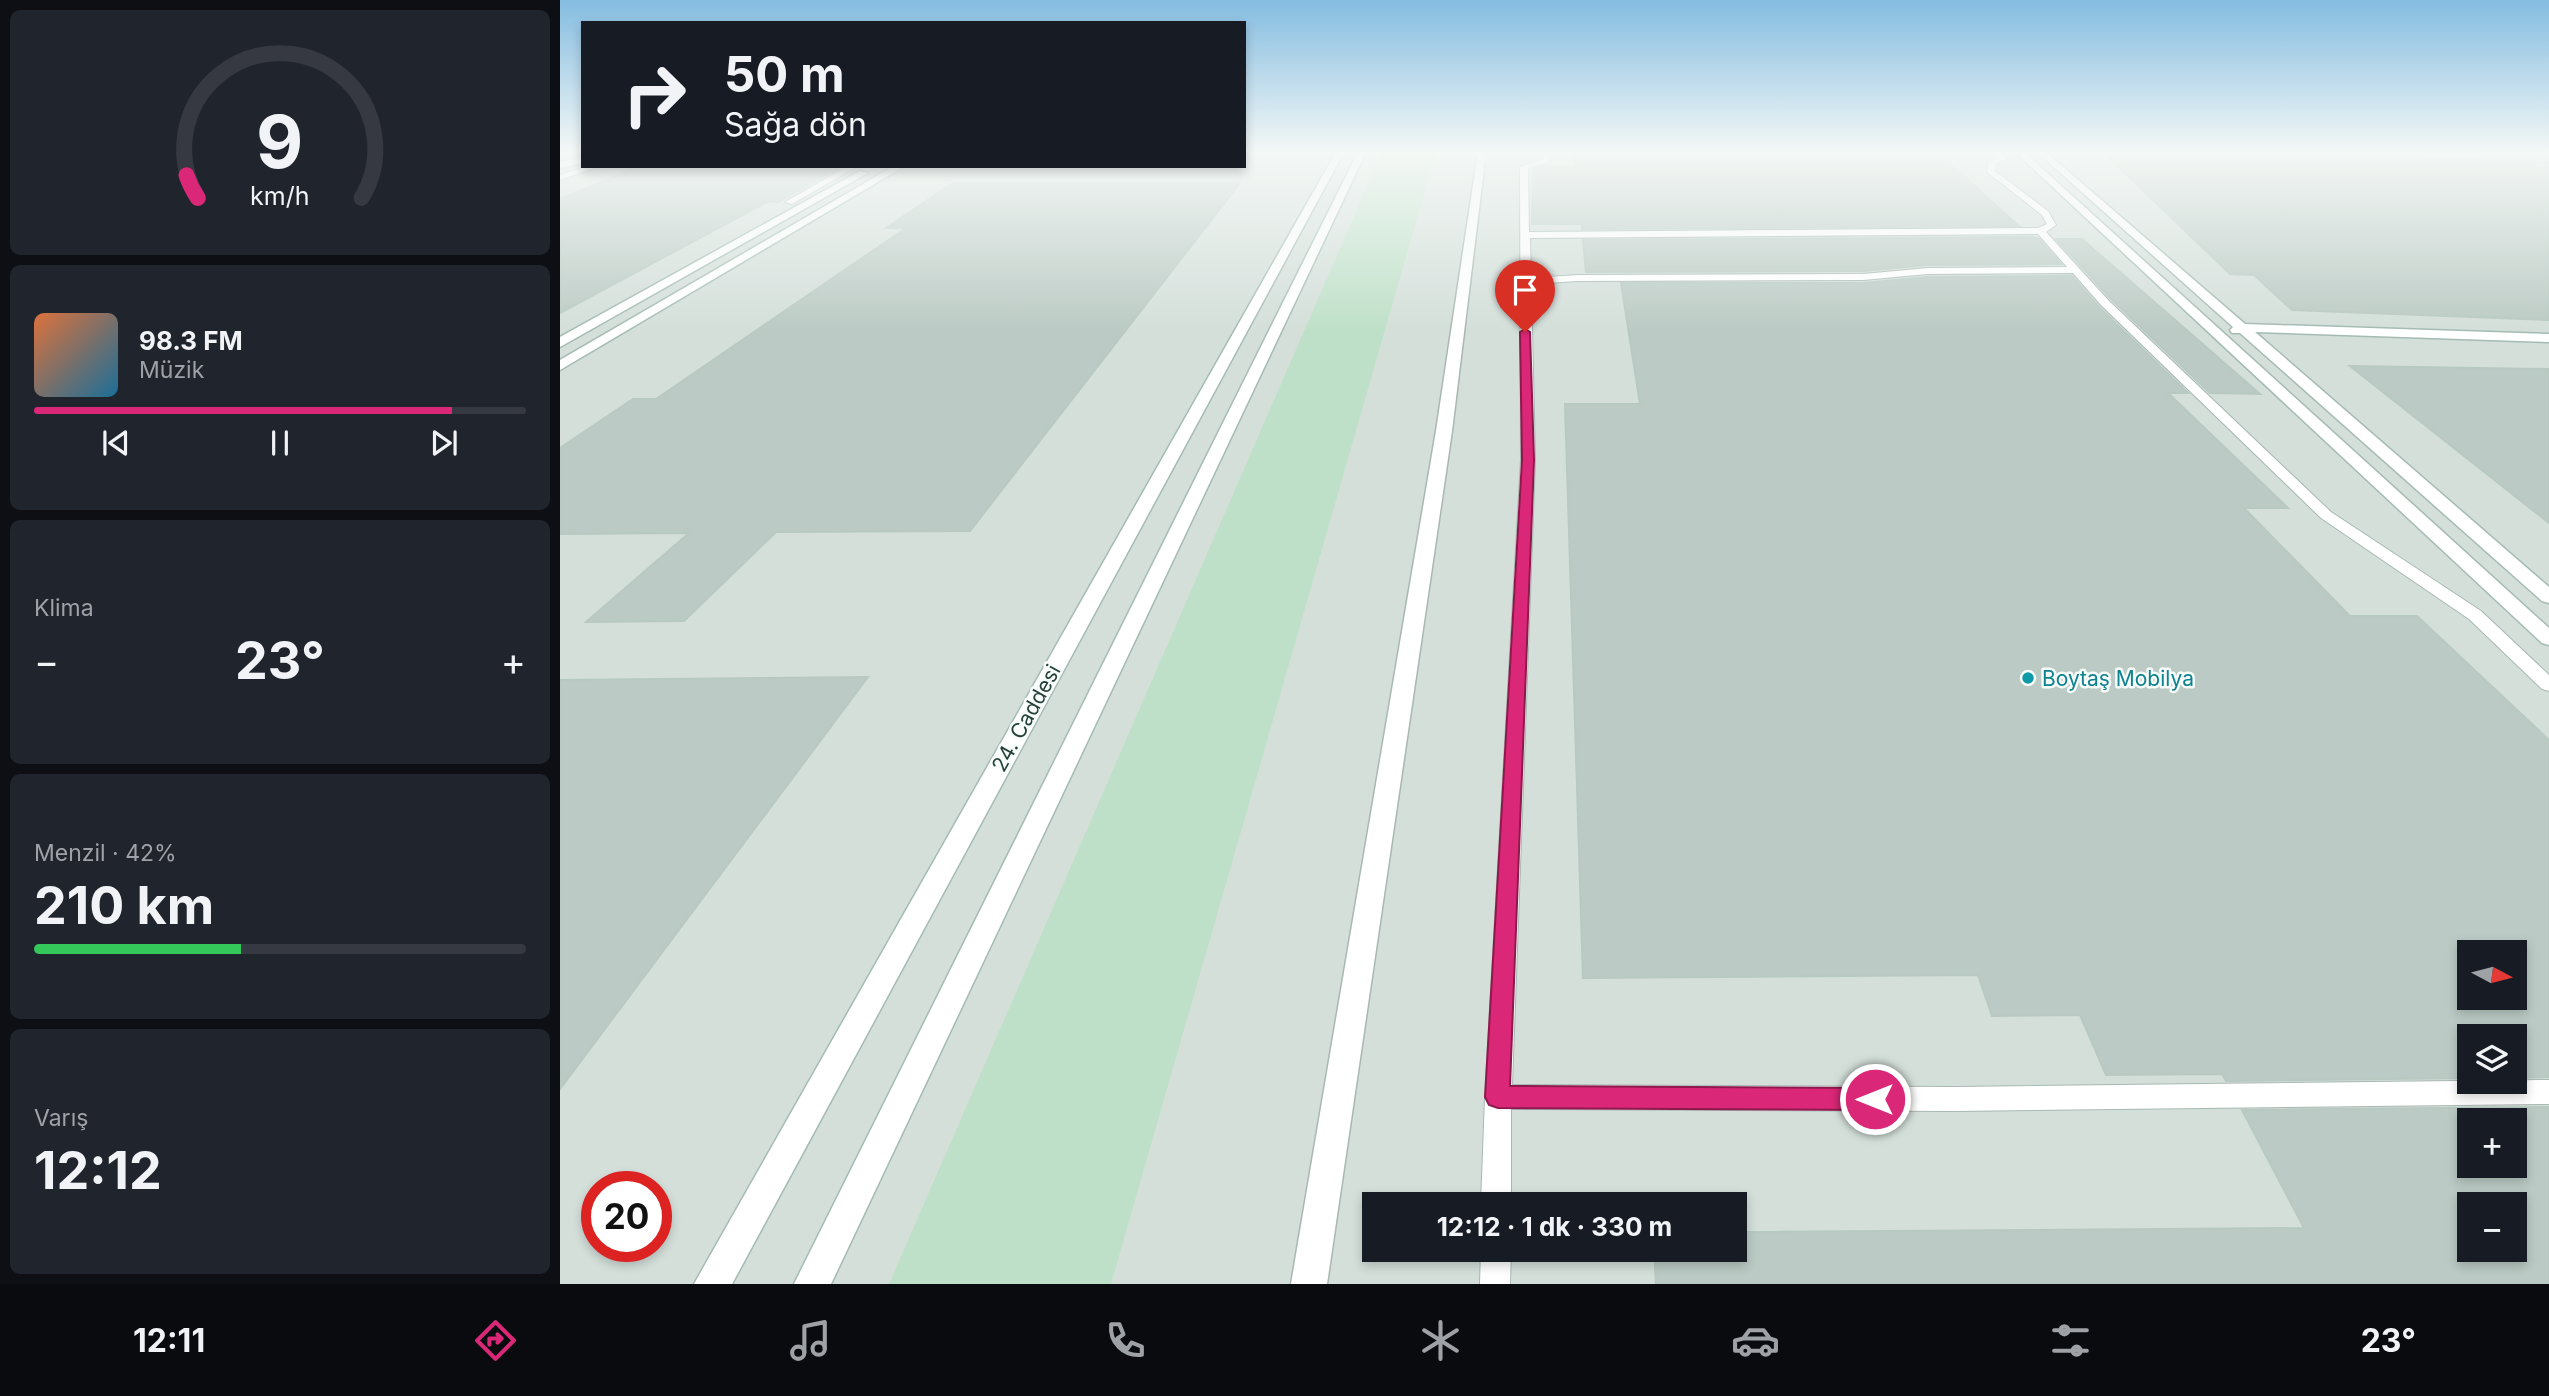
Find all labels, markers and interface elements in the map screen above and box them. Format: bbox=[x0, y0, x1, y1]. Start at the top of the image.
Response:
text: 50 m bbox=[724, 45, 845, 104]
icon: right bbox=[609, 49, 700, 140]
text: 9 bbox=[256, 98, 304, 187]
text: Sağa dön bbox=[724, 105, 867, 144]
text: km/h bbox=[250, 181, 310, 211]
pin bbox=[1495, 260, 1555, 332]
icon: arrive bbox=[1506, 271, 1544, 309]
text: 98.3 FM bbox=[139, 325, 243, 356]
text: Müzik bbox=[139, 356, 204, 384]
icon: previous bbox=[97, 424, 135, 462]
icon: pause bbox=[261, 424, 299, 462]
icon: next bbox=[425, 424, 463, 462]
text: Klima bbox=[34, 594, 94, 622]
text: 23° bbox=[235, 629, 325, 692]
text: − bbox=[34, 638, 59, 684]
text: + bbox=[501, 638, 526, 684]
street label: 24. Caddesi bbox=[986, 660, 1066, 776]
place label: Boytaş Mobilya bbox=[2042, 666, 2194, 691]
marker: Boytaş Mobilya bbox=[2020, 670, 2036, 686]
text: Menzil · 42% bbox=[34, 839, 177, 867]
text: 210 km bbox=[34, 874, 214, 937]
north arrow bbox=[2457, 940, 2527, 1010]
map controls bbox=[2457, 940, 2527, 1262]
button: layers bbox=[2457, 1024, 2527, 1094]
position arrow bbox=[1838, 1062, 1912, 1136]
text: Varış bbox=[34, 1104, 88, 1132]
button: + bbox=[2457, 1108, 2527, 1178]
text: 12:12 bbox=[34, 1139, 162, 1202]
speed limit sign: 20 bbox=[581, 1171, 672, 1262]
button: − bbox=[2457, 1192, 2527, 1262]
text: 12:12 · 1 dk · 330 m bbox=[1437, 1211, 1672, 1242]
icon: directions bbox=[471, 1316, 520, 1365]
icon: music bbox=[786, 1316, 835, 1365]
icon: phone bbox=[1101, 1316, 1150, 1365]
icon: climate bbox=[1416, 1316, 1465, 1365]
icon: car bbox=[1731, 1316, 1780, 1365]
icon: filters bbox=[2046, 1316, 2095, 1365]
text: 12:11 bbox=[133, 1321, 205, 1360]
text: 23° bbox=[2361, 1321, 2416, 1360]

